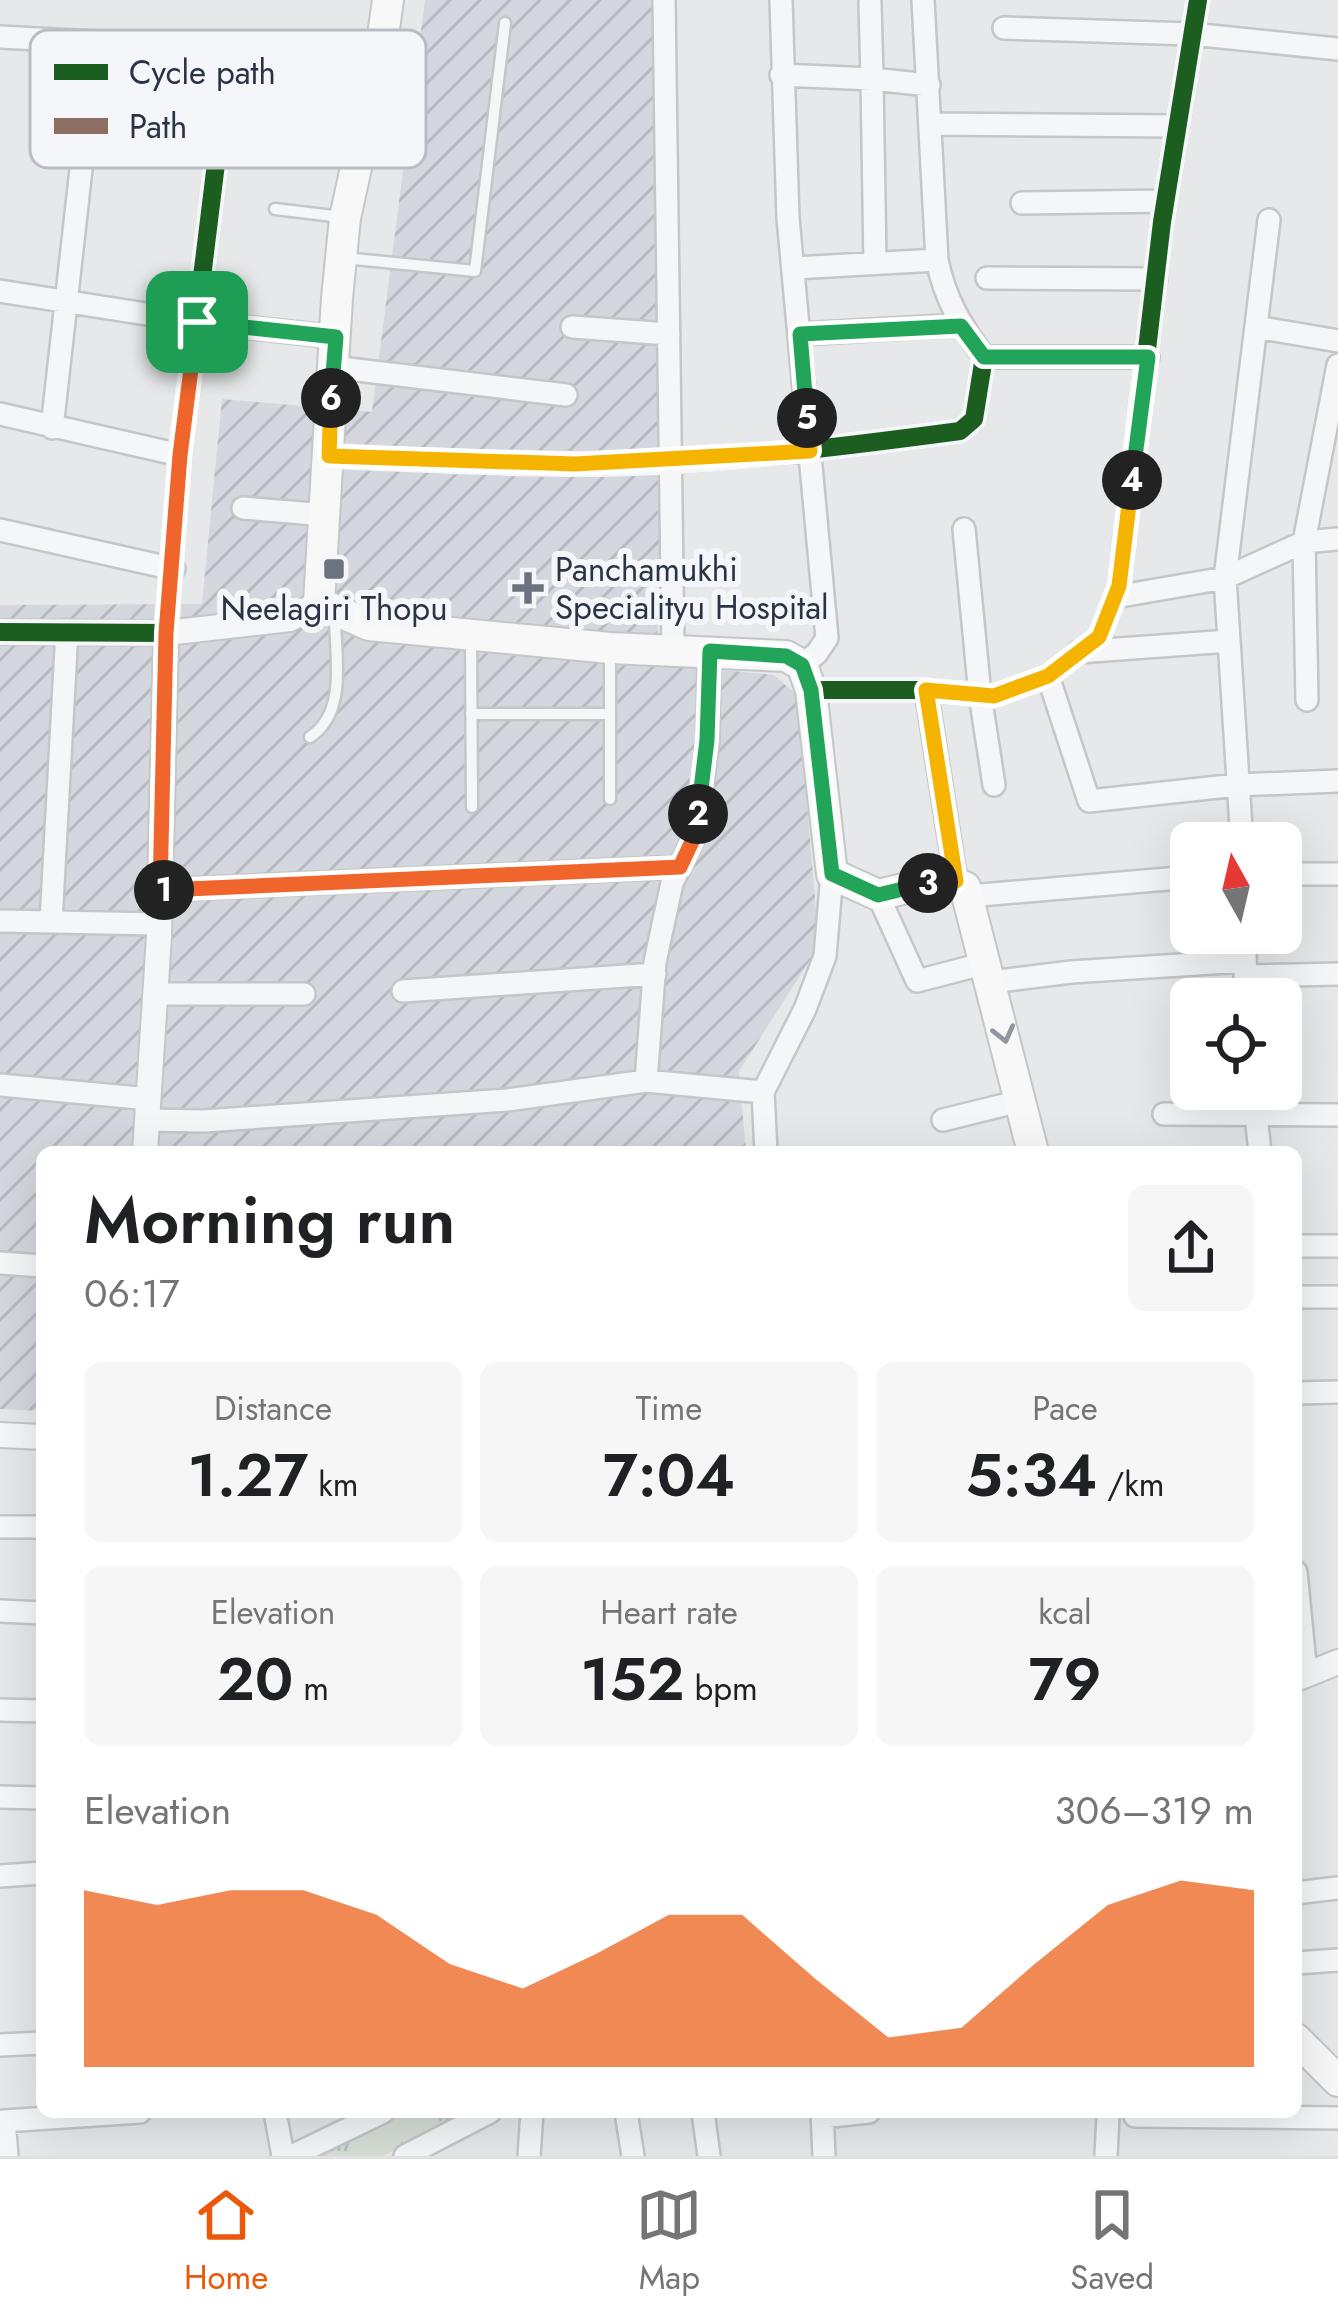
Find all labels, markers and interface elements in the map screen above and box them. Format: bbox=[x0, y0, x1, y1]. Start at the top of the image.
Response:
legend bbox=[30, 30, 426, 168]
text: Cycle path bbox=[129, 49, 276, 96]
text: Path bbox=[129, 103, 187, 150]
pin bbox=[146, 271, 248, 373]
icon: arrive bbox=[164, 289, 230, 355]
pin: 6 bbox=[301, 368, 361, 428]
text: 6 bbox=[320, 374, 342, 421]
pin: 5 bbox=[777, 388, 837, 448]
text: 5 bbox=[796, 394, 818, 441]
pin: 4 bbox=[1102, 450, 1162, 510]
text: 4 bbox=[1120, 456, 1144, 503]
place label: Panchamukhi Specialityu Hospital bbox=[555, 546, 829, 631]
marker: Neelagiri Thopu bbox=[321, 556, 347, 582]
marker: Panchamukhi Specialityu Hospital bbox=[512, 572, 544, 604]
place label: Neelagiri Thopu bbox=[220, 585, 448, 632]
pin: 2 bbox=[668, 784, 728, 844]
text: 2 bbox=[687, 790, 709, 837]
north arrow bbox=[1170, 822, 1302, 954]
map controls bbox=[1170, 822, 1302, 1110]
pin: 3 bbox=[898, 853, 958, 913]
text: 3 bbox=[918, 859, 938, 906]
pin: 1 bbox=[134, 860, 194, 920]
text: 1 bbox=[156, 866, 172, 913]
button: locate bbox=[1170, 978, 1302, 1110]
one-way arrow bbox=[990, 1024, 1015, 1044]
text: Morning run bbox=[84, 1172, 455, 1268]
button: share bbox=[1128, 1185, 1254, 1311]
text: 06:17 bbox=[84, 1265, 180, 1322]
text: Distance bbox=[214, 1385, 332, 1432]
text: Time bbox=[636, 1385, 702, 1432]
text: Pace bbox=[1032, 1385, 1098, 1432]
text: 1.27 bbox=[187, 1432, 308, 1519]
text: 7:04 bbox=[603, 1432, 735, 1519]
text: 5:34 bbox=[966, 1432, 1097, 1519]
text: km bbox=[308, 1461, 359, 1508]
text: /km bbox=[1097, 1461, 1164, 1508]
text: Elevation bbox=[211, 1589, 335, 1636]
text: Heart rate bbox=[600, 1589, 738, 1636]
text: kcal bbox=[1038, 1589, 1092, 1636]
text: 20 bbox=[217, 1636, 293, 1723]
text: 152 bbox=[580, 1636, 685, 1723]
text: 79 bbox=[1028, 1636, 1102, 1723]
text: m bbox=[293, 1665, 329, 1712]
text: bpm bbox=[685, 1665, 758, 1712]
text: Elevation bbox=[84, 1782, 231, 1839]
text: 306–319 m bbox=[1055, 1782, 1254, 1839]
tab: Home bbox=[184, 2182, 268, 2301]
tab: Map bbox=[636, 2182, 702, 2301]
tab: Saved bbox=[1070, 2182, 1154, 2301]

